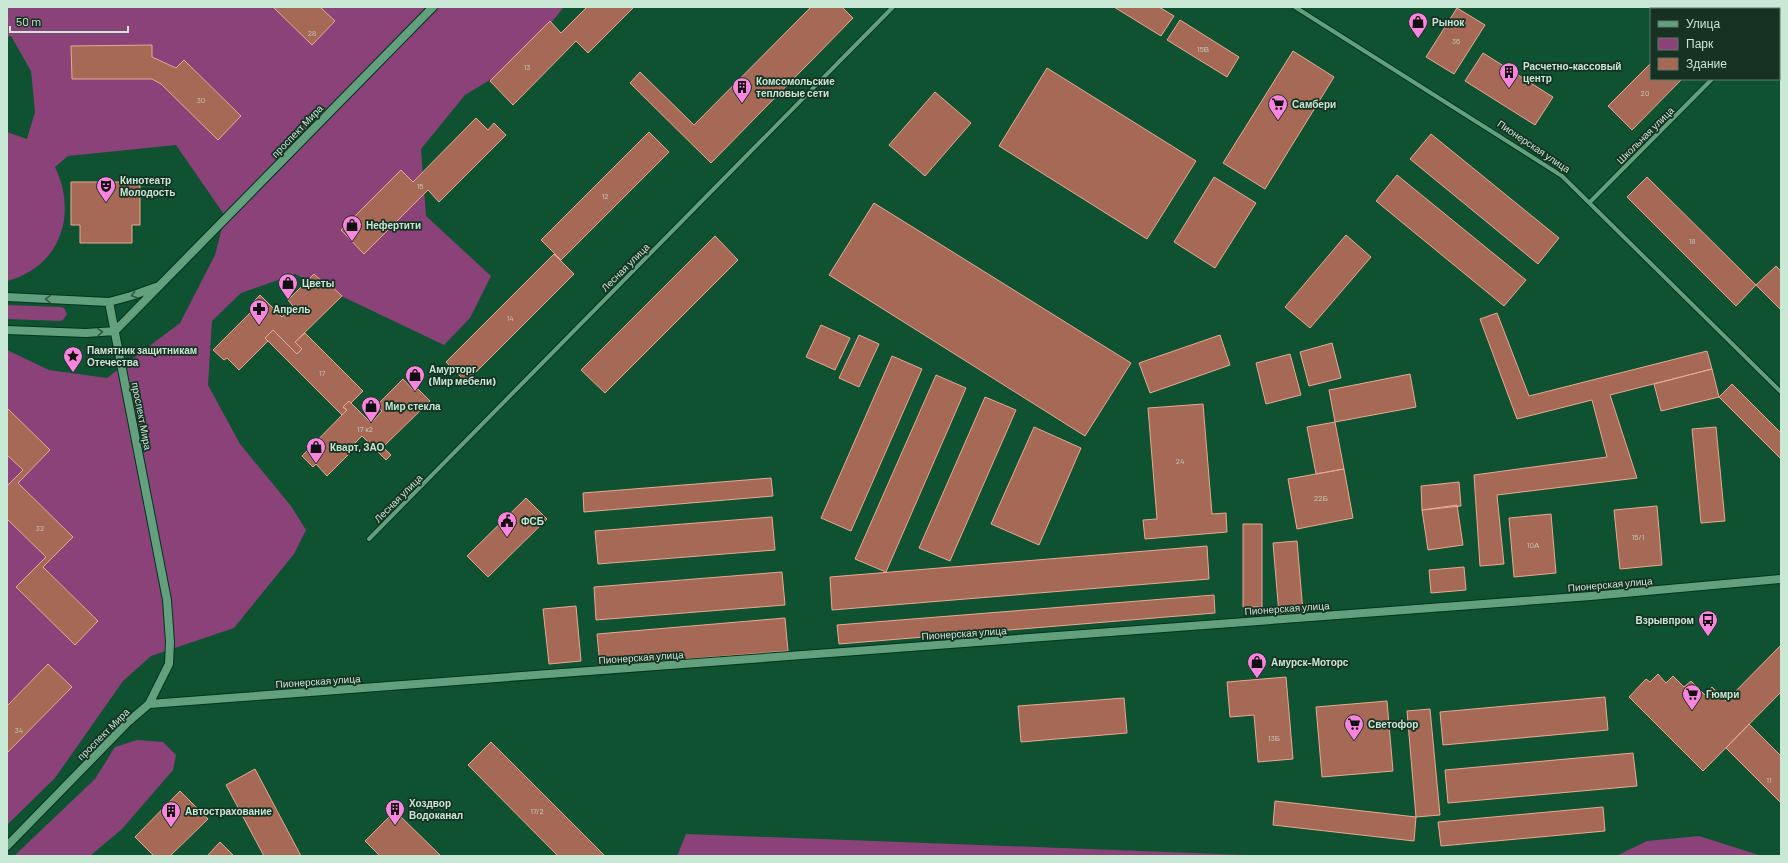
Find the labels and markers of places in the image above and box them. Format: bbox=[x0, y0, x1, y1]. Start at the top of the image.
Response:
shop icon: Рынок bbox=[1407, 11, 1429, 39]
place label: Рынок bbox=[1432, 16, 1465, 28]
place label: Расчетно-кассовый центр bbox=[1523, 60, 1621, 84]
building icon: Расчетно-кассовый центр bbox=[1498, 61, 1520, 89]
place label: Комсомольские тепловые сети bbox=[756, 75, 835, 99]
building icon: Комсомольские тепловые сети bbox=[731, 76, 753, 104]
supermarket icon: Самбери bbox=[1267, 93, 1289, 121]
place label: Самбери bbox=[1292, 98, 1336, 110]
place label: Кинотеатр Молодость bbox=[120, 174, 175, 198]
theatre icon: Кинотеатр Молодость bbox=[95, 175, 117, 203]
shop icon: Нефертити bbox=[341, 214, 363, 242]
place label: Нефертити bbox=[366, 219, 421, 231]
shop icon: Цветы bbox=[277, 272, 299, 300]
place label: Цветы bbox=[302, 277, 334, 289]
pharmacy icon: Апрель bbox=[248, 298, 270, 326]
place label: Апрель bbox=[273, 303, 310, 315]
place label: Памятник защитникам Отечества bbox=[87, 344, 197, 368]
place icon: Памятник защитникам Отечества bbox=[62, 345, 84, 373]
place label: Амурторг (Мир мебели) bbox=[428, 363, 496, 387]
shop icon: Амурторг (Мир мебели) bbox=[404, 364, 426, 392]
shop icon: Мир стекла bbox=[360, 395, 382, 423]
place label: Мир стекла bbox=[385, 400, 441, 412]
shop icon: Кварт, ЗАО bbox=[305, 436, 327, 464]
place label: Кварт, ЗАО bbox=[330, 441, 385, 453]
public building icon: ФСБ bbox=[496, 510, 518, 538]
place label: ФСБ bbox=[521, 515, 544, 527]
bus stop icon: Взрывпром bbox=[1697, 609, 1719, 637]
place label: Взрывпром bbox=[1635, 614, 1694, 626]
shop icon: Амурск-Моторс bbox=[1246, 651, 1268, 679]
place label: Амурск-Моторс bbox=[1271, 656, 1349, 668]
supermarket icon: Гюмри bbox=[1681, 683, 1703, 711]
place label: Гюмри bbox=[1706, 688, 1739, 700]
supermarket icon: Светофор bbox=[1343, 713, 1365, 741]
place label: Светофор bbox=[1368, 718, 1418, 730]
place label: Хоздвор Водоканал bbox=[409, 797, 463, 821]
building icon: Хоздвор Водоканал bbox=[384, 798, 406, 826]
building icon: Автострахование bbox=[160, 800, 182, 828]
place label: Автострахование bbox=[185, 805, 272, 817]

